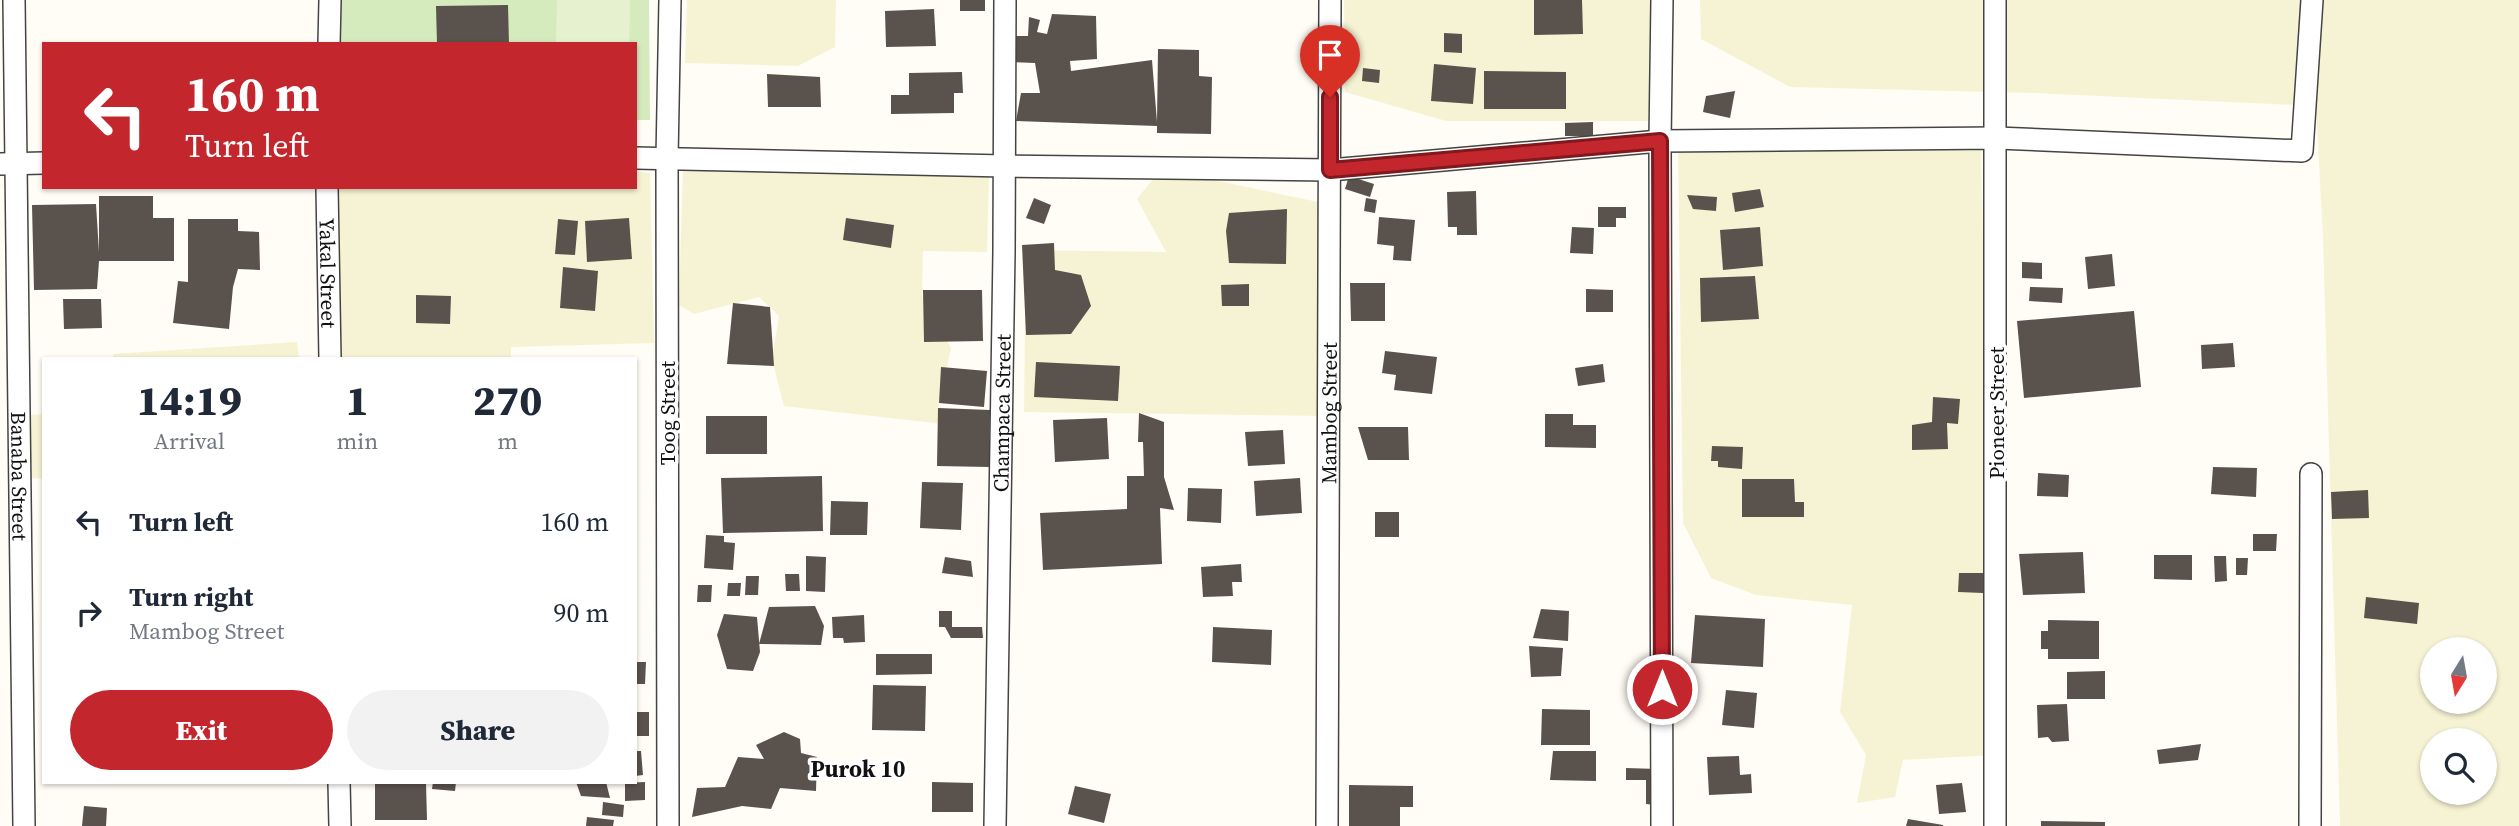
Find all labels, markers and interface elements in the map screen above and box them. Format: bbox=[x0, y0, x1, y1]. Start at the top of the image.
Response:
pin bbox=[1300, 25, 1360, 97]
icon: arrive bbox=[1311, 36, 1349, 74]
text: 160 m bbox=[185, 60, 320, 127]
icon: left bbox=[70, 70, 161, 161]
text: Turn left bbox=[185, 124, 309, 168]
street label: Yakal Street bbox=[313, 218, 344, 328]
street label: Champaca Street bbox=[986, 334, 1017, 492]
street label: Mambog Street bbox=[1314, 342, 1343, 484]
street label: Pioneer Street bbox=[1982, 347, 2011, 479]
street label: Toog Street bbox=[653, 361, 682, 465]
text: 14:19 bbox=[137, 371, 242, 429]
text: 1 bbox=[346, 371, 369, 429]
text: 270 bbox=[473, 371, 542, 429]
street label: Banaba Street bbox=[4, 411, 35, 541]
text: Arrival bbox=[154, 425, 225, 457]
text: min bbox=[337, 425, 378, 457]
text: m bbox=[497, 425, 518, 457]
icon: left bbox=[70, 503, 108, 541]
text: Turn left bbox=[129, 504, 233, 540]
text: 160 m bbox=[541, 504, 609, 540]
text: Turn right bbox=[129, 579, 253, 615]
icon: right bbox=[70, 594, 108, 632]
text: 90 m bbox=[554, 595, 609, 631]
text: Mambog Street bbox=[129, 615, 284, 647]
north arrow bbox=[2420, 637, 2497, 714]
map controls bbox=[2420, 637, 2497, 805]
position arrow bbox=[1625, 652, 1699, 726]
button: Exit bbox=[70, 690, 333, 770]
button: Share bbox=[347, 690, 609, 770]
button: search bbox=[2420, 728, 2497, 805]
district label: Purok 10 bbox=[811, 753, 905, 785]

